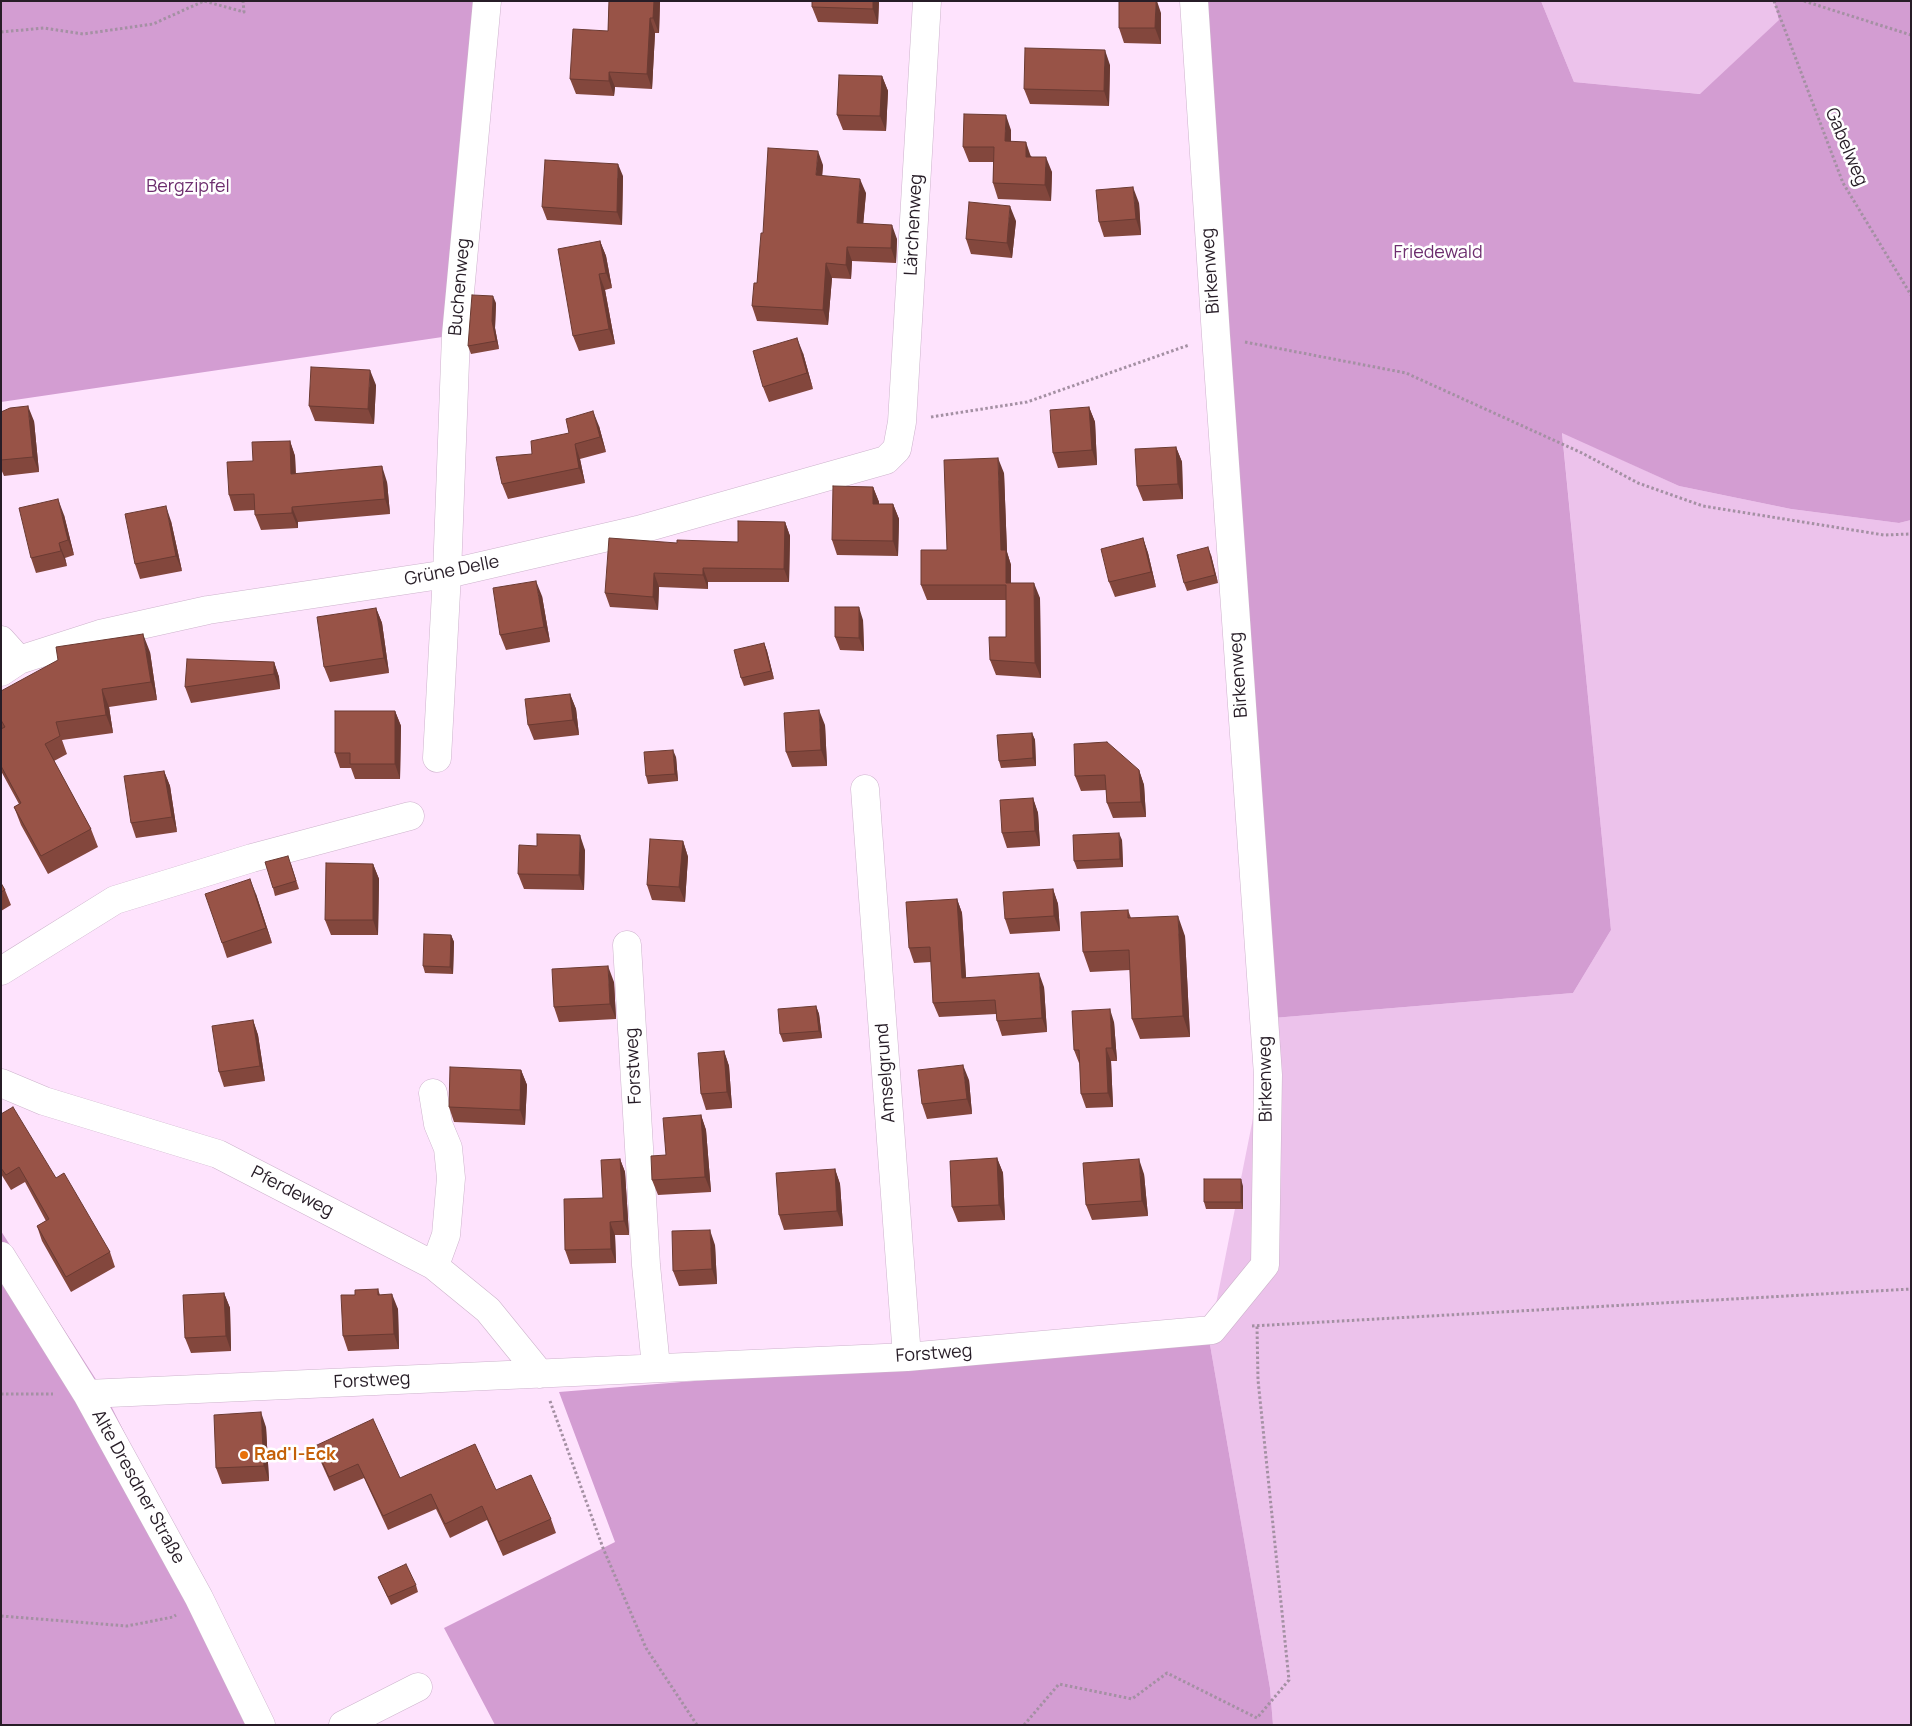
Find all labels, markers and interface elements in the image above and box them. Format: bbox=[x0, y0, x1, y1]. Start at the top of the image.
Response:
street label: Gabelweg bbox=[1820, 105, 1872, 189]
street label: Lärchenweg bbox=[901, 174, 927, 276]
park label: Bergzipfel bbox=[146, 176, 230, 198]
street label: Birkenweg bbox=[1197, 227, 1225, 315]
street label: Buchenweg bbox=[445, 237, 475, 337]
park label: Friedewald bbox=[1393, 242, 1483, 264]
street label: Grüne Delle bbox=[403, 551, 501, 591]
street label: Birkenweg bbox=[1225, 631, 1253, 719]
street label: Amselgrund bbox=[872, 1022, 900, 1124]
street label: Forstweg bbox=[621, 1027, 647, 1105]
street label: Birkenweg bbox=[1254, 1036, 1278, 1122]
street label: Pferdeweg bbox=[247, 1162, 337, 1222]
street label: Forstweg bbox=[895, 1341, 973, 1367]
street label: Forstweg bbox=[333, 1368, 411, 1394]
street label: Alte Dresdner Straße bbox=[87, 1406, 189, 1568]
place label: Rad'l-Eck bbox=[254, 1444, 336, 1466]
marker: Rad'l-Eck bbox=[238, 1449, 250, 1461]

